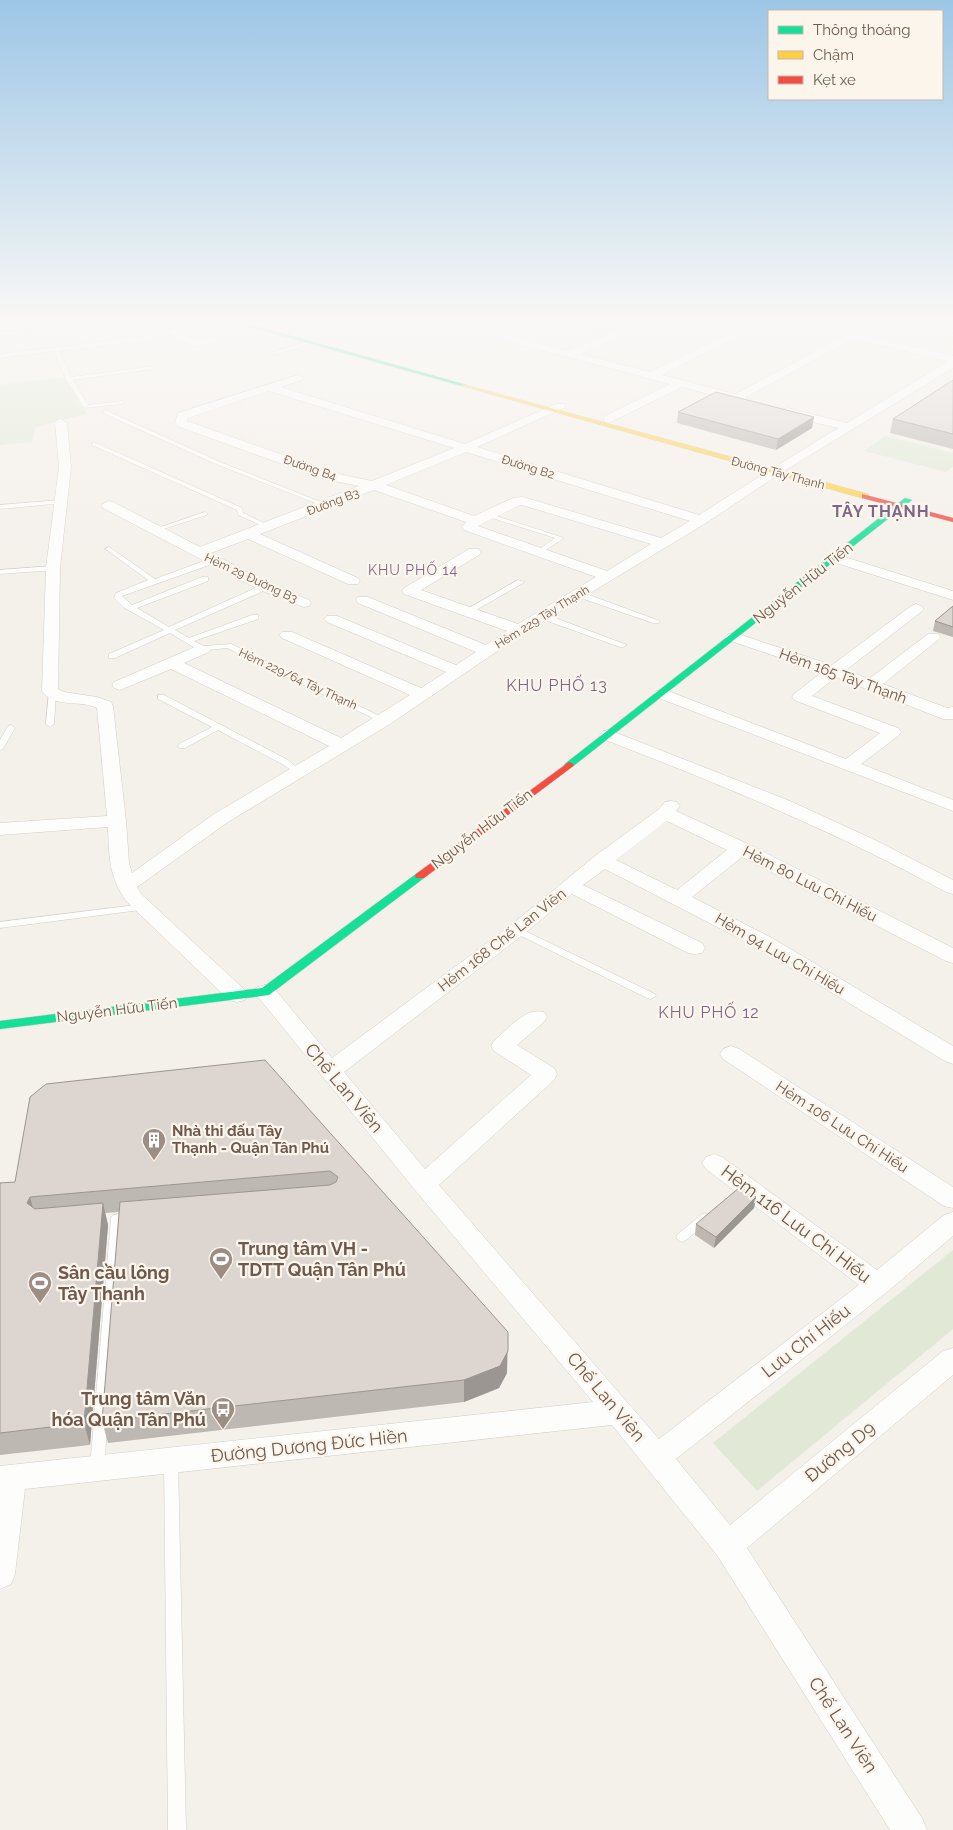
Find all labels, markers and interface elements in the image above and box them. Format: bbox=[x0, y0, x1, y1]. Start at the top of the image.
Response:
legend bbox=[768, 10, 943, 100]
text: Thông thoáng bbox=[813, 21, 911, 39]
text: Chậm bbox=[813, 46, 854, 64]
text: Kẹt xe bbox=[813, 71, 856, 89]
street label: Đường B4 bbox=[282, 452, 339, 484]
street label: Đường B2 bbox=[500, 452, 556, 482]
street label: Đường Tây Thạnh bbox=[730, 454, 826, 492]
street label: Đường B3 bbox=[305, 486, 361, 518]
district label: TÂY THẠNH bbox=[832, 501, 930, 521]
street label: Nguyễn Hữu Tiến bbox=[750, 539, 856, 627]
street label: Hẻm 29 Đường B3 bbox=[202, 550, 300, 606]
district label: KHU PHỐ 14 bbox=[368, 560, 458, 578]
street label: Hẻm 229 Tây Thạnh bbox=[492, 582, 592, 652]
street label: Hẻm 229/64 Tây Thạnh bbox=[236, 645, 360, 713]
street label: Hẻm 165 Tây Thạnh bbox=[777, 645, 909, 707]
district label: KHU PHỐ 13 bbox=[506, 674, 608, 695]
street label: Nguyễn Hữu Tiến bbox=[428, 785, 536, 873]
street label: Hẻm 80 Lưu Chí Hiếu bbox=[740, 842, 880, 926]
street label: Hẻm 168 Chế Lan Viên bbox=[434, 884, 570, 996]
street label: Hẻm 94 Lưu Chí Hiếu bbox=[712, 909, 848, 999]
street label: Nguyễn Hữu Tiến bbox=[56, 994, 178, 1026]
district label: KHU PHỐ 12 bbox=[658, 1001, 760, 1022]
street label: Chế Lan Viên bbox=[301, 1039, 388, 1137]
street label: Hẻm 106 Lưu Chí Hiếu bbox=[772, 1077, 912, 1177]
place label: Nhà thi đấu Tây Thạnh - Quận Tân Phú bbox=[172, 1122, 329, 1157]
building icon: Nhà thi đấu Tây Thạnh - Quận Tân Phú bbox=[141, 1127, 167, 1161]
street label: Hẻm 116 Lưu Chí Hiếu bbox=[717, 1160, 875, 1287]
place label: Trung tâm VH - TDTT Quận Tân Phú bbox=[238, 1238, 406, 1280]
sports icon: Trung tâm VH - TDTT Quận Tân Phú bbox=[208, 1246, 234, 1280]
place label: Sân cầu lông Tây Thạnh bbox=[58, 1262, 169, 1304]
sports icon: Sân cầu lông Tây Thạnh bbox=[27, 1270, 53, 1304]
street label: Lưu Chí Hiếu bbox=[757, 1300, 854, 1382]
street label: Chế Lan Viên bbox=[563, 1348, 650, 1446]
place label: Trung tâm Văn hóa Quận Tân Phú bbox=[52, 1388, 206, 1430]
bus stop icon: Trung tâm Văn hóa Quận Tân Phú bbox=[210, 1396, 236, 1430]
street label: Đường D9 bbox=[800, 1417, 879, 1486]
street label: Đường Dương Đức Hiền bbox=[210, 1425, 408, 1466]
street label: Chế Lan Viên bbox=[805, 1673, 882, 1777]

